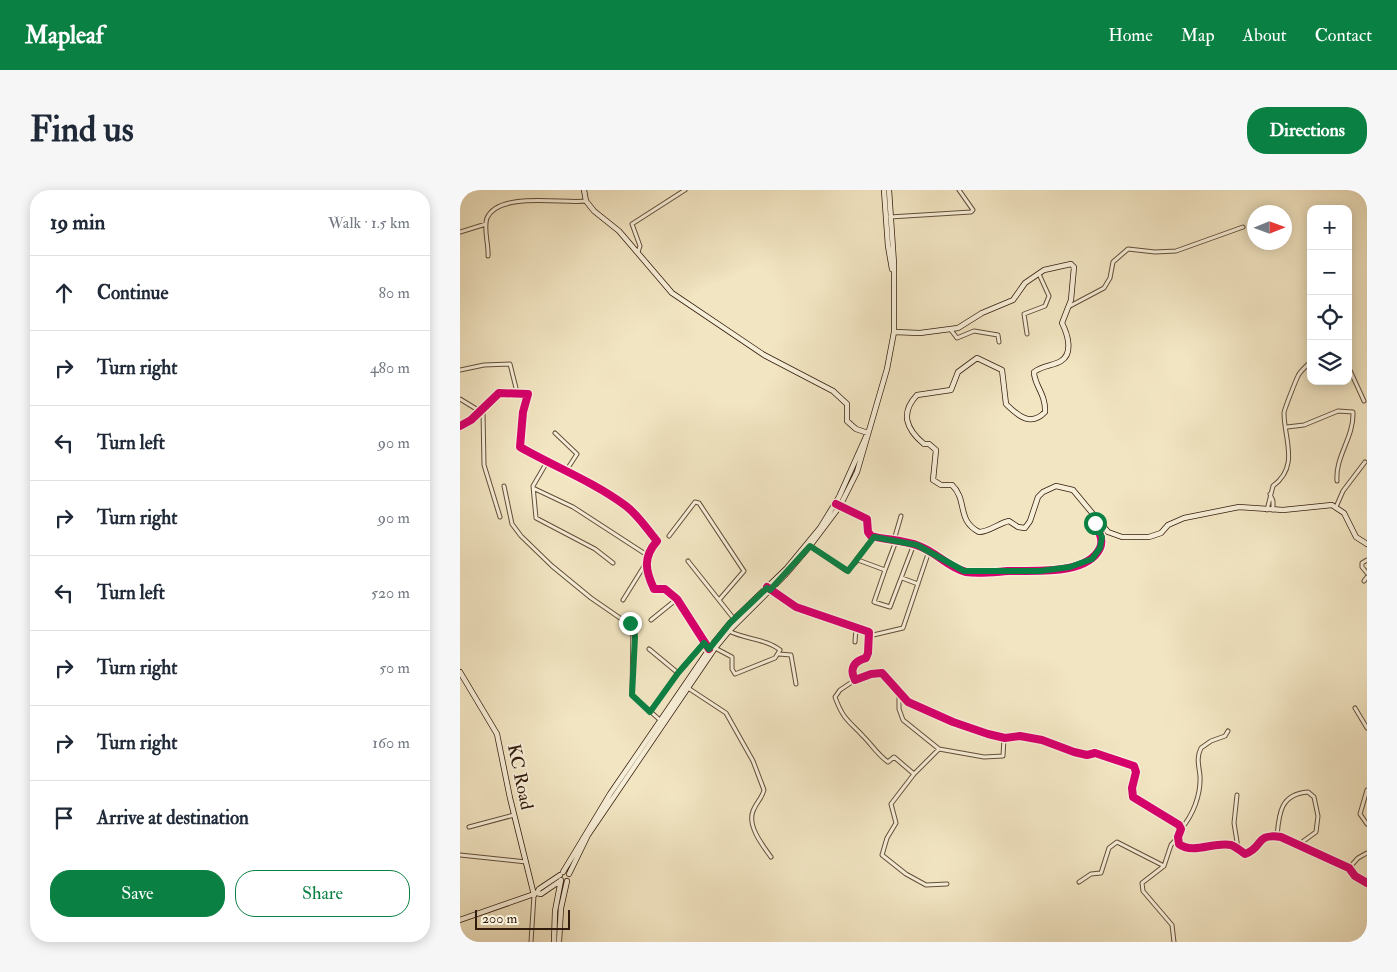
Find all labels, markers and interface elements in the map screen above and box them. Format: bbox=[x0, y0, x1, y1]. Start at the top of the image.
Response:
text: Mapleaf bbox=[25, 20, 104, 51]
text: Home bbox=[1108, 24, 1153, 47]
text: Map bbox=[1181, 24, 1215, 47]
text: About bbox=[1243, 24, 1287, 47]
text: Contact bbox=[1315, 24, 1372, 47]
button: Directions bbox=[1247, 107, 1367, 154]
text: Find us bbox=[30, 108, 134, 152]
north arrow bbox=[1247, 205, 1292, 250]
map controls bbox=[1307, 205, 1352, 385]
button: + bbox=[1307, 205, 1352, 250]
text: 19 min bbox=[50, 209, 105, 236]
text: Walk · 1.5 km bbox=[328, 213, 410, 233]
button: − bbox=[1307, 250, 1352, 295]
icon: ahead bbox=[50, 279, 78, 307]
text: Continue bbox=[97, 281, 168, 305]
text: 80 m bbox=[379, 283, 410, 303]
button: locate bbox=[1307, 295, 1352, 340]
button: layers bbox=[1307, 340, 1352, 385]
icon: right bbox=[50, 354, 78, 382]
text: Turn right bbox=[97, 356, 177, 380]
text: 480 m bbox=[370, 358, 410, 378]
icon: left bbox=[50, 429, 78, 457]
text: Turn left bbox=[97, 431, 165, 455]
text: 90 m bbox=[378, 433, 410, 453]
icon: right bbox=[50, 504, 78, 532]
text: Turn right bbox=[97, 506, 177, 530]
text: 90 m bbox=[378, 508, 410, 528]
route start bbox=[1084, 512, 1107, 535]
icon: left bbox=[50, 579, 78, 607]
text: Turn left bbox=[97, 581, 165, 605]
text: 520 m bbox=[371, 583, 410, 603]
route end bbox=[619, 612, 642, 635]
icon: right bbox=[50, 654, 78, 682]
text: Turn right bbox=[97, 656, 177, 680]
text: 50 m bbox=[379, 658, 410, 678]
icon: right bbox=[50, 729, 78, 757]
text: Turn right bbox=[97, 731, 177, 755]
text: 160 m bbox=[372, 733, 410, 753]
street label: KC Road bbox=[502, 742, 538, 812]
icon: arrive bbox=[50, 804, 78, 832]
text: Arrive at destination bbox=[97, 806, 249, 830]
button: Save bbox=[50, 870, 225, 917]
button: Share bbox=[235, 870, 410, 917]
scale bar bbox=[475, 907, 570, 930]
text: 200 m bbox=[482, 910, 517, 927]

